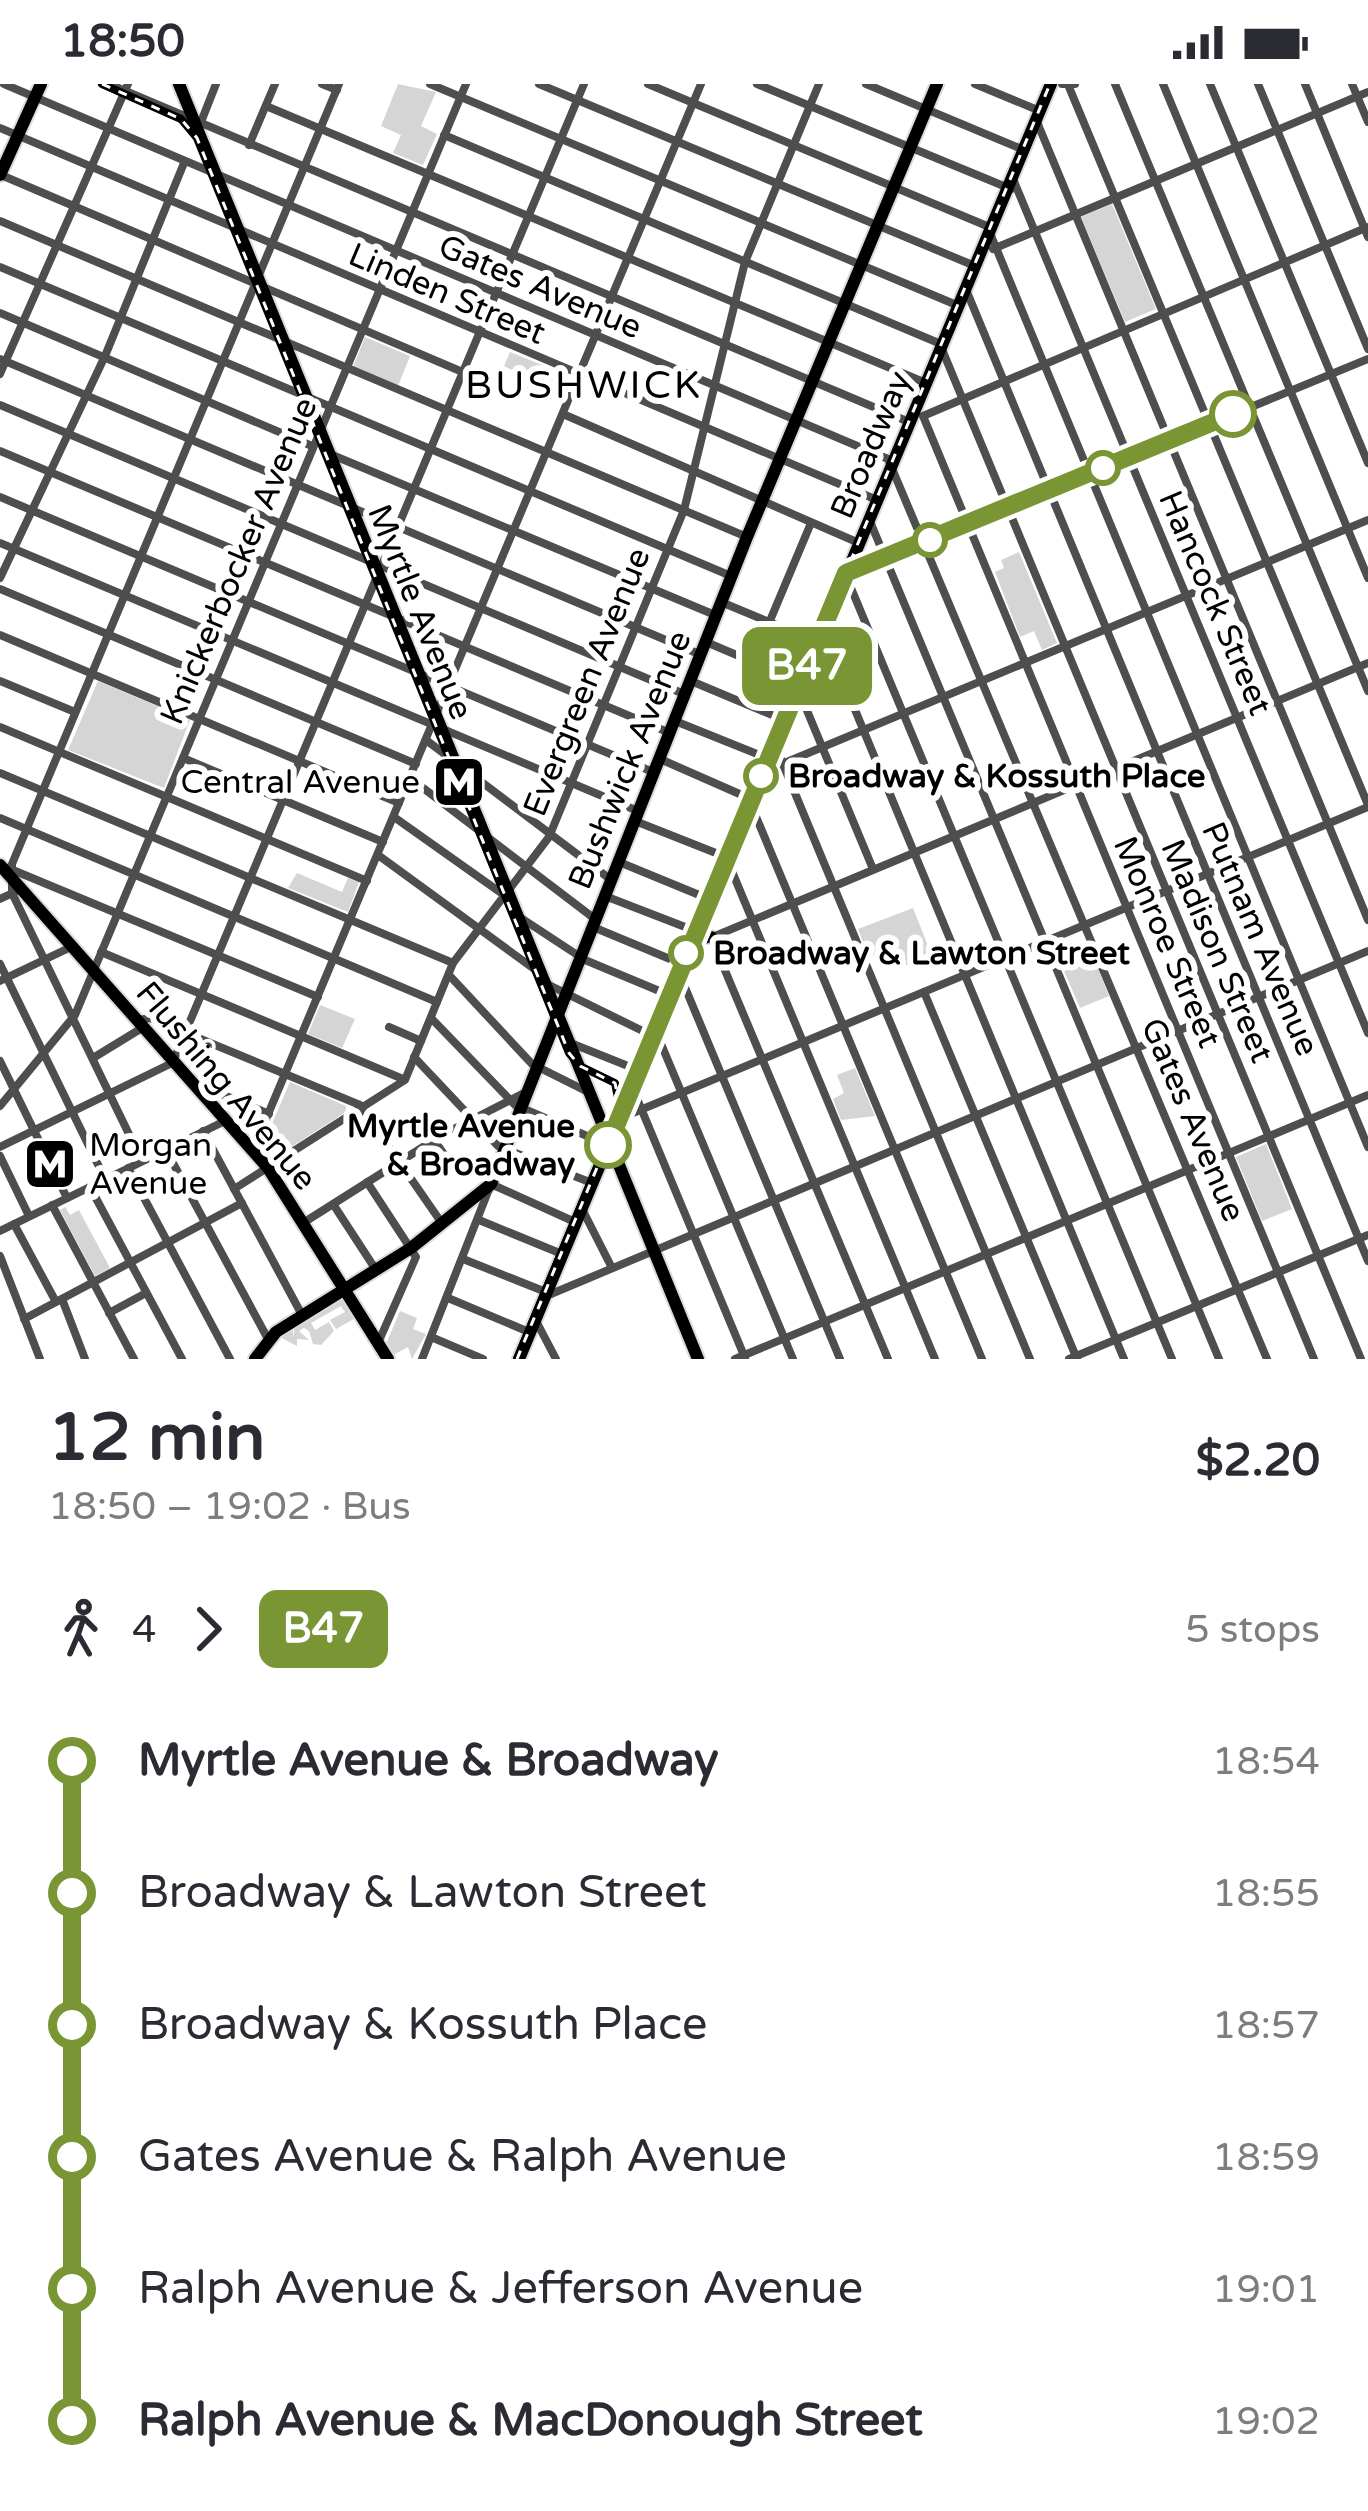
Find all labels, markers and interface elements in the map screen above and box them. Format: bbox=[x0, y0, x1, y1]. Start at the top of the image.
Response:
text: 18:50 bbox=[60, 15, 185, 69]
street label: Gates Avenue bbox=[433, 227, 647, 347]
street label: Linden Street bbox=[343, 235, 551, 353]
district label: BUSHWICK bbox=[465, 362, 703, 409]
street label: Broadway bbox=[823, 366, 919, 524]
street label: Knickerbocker Avenue bbox=[152, 392, 326, 730]
unlabelled marker bbox=[1211, 392, 1255, 436]
unlabelled marker bbox=[1087, 452, 1119, 484]
street label: Hancock Street bbox=[1150, 485, 1280, 721]
street label: Myrtle Avenue bbox=[359, 499, 481, 725]
unlabelled marker bbox=[914, 524, 946, 556]
street label: Evergreen Avenue bbox=[515, 542, 659, 822]
street label: Bushwick Avenue bbox=[560, 625, 700, 895]
line badge: B47 bbox=[738, 627, 876, 705]
text: B47 bbox=[766, 640, 848, 691]
metro station icon: Central Avenue bbox=[431, 754, 487, 810]
place label: Broadway & Kossuth Place bbox=[788, 757, 1206, 796]
marker: Broadway & Kossuth Place bbox=[745, 760, 777, 792]
place label: Central Avenue bbox=[181, 763, 420, 802]
street label: Putnam Avenue bbox=[1193, 816, 1327, 1062]
street label: Monroe Street bbox=[1105, 831, 1229, 1053]
street label: Madison Street bbox=[1152, 834, 1282, 1068]
place label: Broadway & Lawton Street bbox=[713, 934, 1130, 973]
marker: Broadway & Lawton Street bbox=[670, 937, 702, 969]
street label: Flushing Avenue bbox=[128, 974, 324, 1198]
street label: Gates Avenue bbox=[1133, 1013, 1253, 1227]
place label: Myrtle Avenue & Broadway bbox=[347, 1107, 575, 1184]
marker: Myrtle Avenue & Broadway bbox=[586, 1123, 630, 1167]
place label: Morgan Avenue bbox=[89, 1126, 212, 1203]
metro station icon: Morgan Avenue bbox=[22, 1136, 78, 1192]
text: 12 min bbox=[48, 1398, 265, 1478]
text: $2.20 bbox=[1196, 1434, 1320, 1488]
text: 18:50 – 19:02 · Bus bbox=[48, 1483, 411, 1530]
icon: walk bbox=[48, 1596, 114, 1662]
icon: forward bbox=[175, 1596, 241, 1662]
text: B47 bbox=[283, 1603, 364, 1654]
text: 4 bbox=[132, 1606, 157, 1653]
text: 5 stops bbox=[1185, 1606, 1320, 1653]
text: Myrtle Avenue & Broadway bbox=[138, 1734, 718, 1788]
text: 18:54 bbox=[1212, 1738, 1320, 1785]
text: Broadway & Lawton Street bbox=[138, 1866, 707, 1920]
text: 18:55 bbox=[1212, 1870, 1320, 1917]
text: Broadway & Kossuth Place bbox=[138, 1998, 707, 2052]
text: 18:57 bbox=[1212, 2002, 1320, 2049]
text: Gates Avenue & Ralph Avenue bbox=[138, 2130, 787, 2184]
text: 18:59 bbox=[1212, 2134, 1320, 2181]
text: Ralph Avenue & Jefferson Avenue bbox=[138, 2262, 863, 2316]
text: 19:01 bbox=[1212, 2266, 1320, 2313]
text: Ralph Avenue & MacDonough Street bbox=[138, 2394, 923, 2448]
text: 19:02 bbox=[1212, 2398, 1320, 2445]

